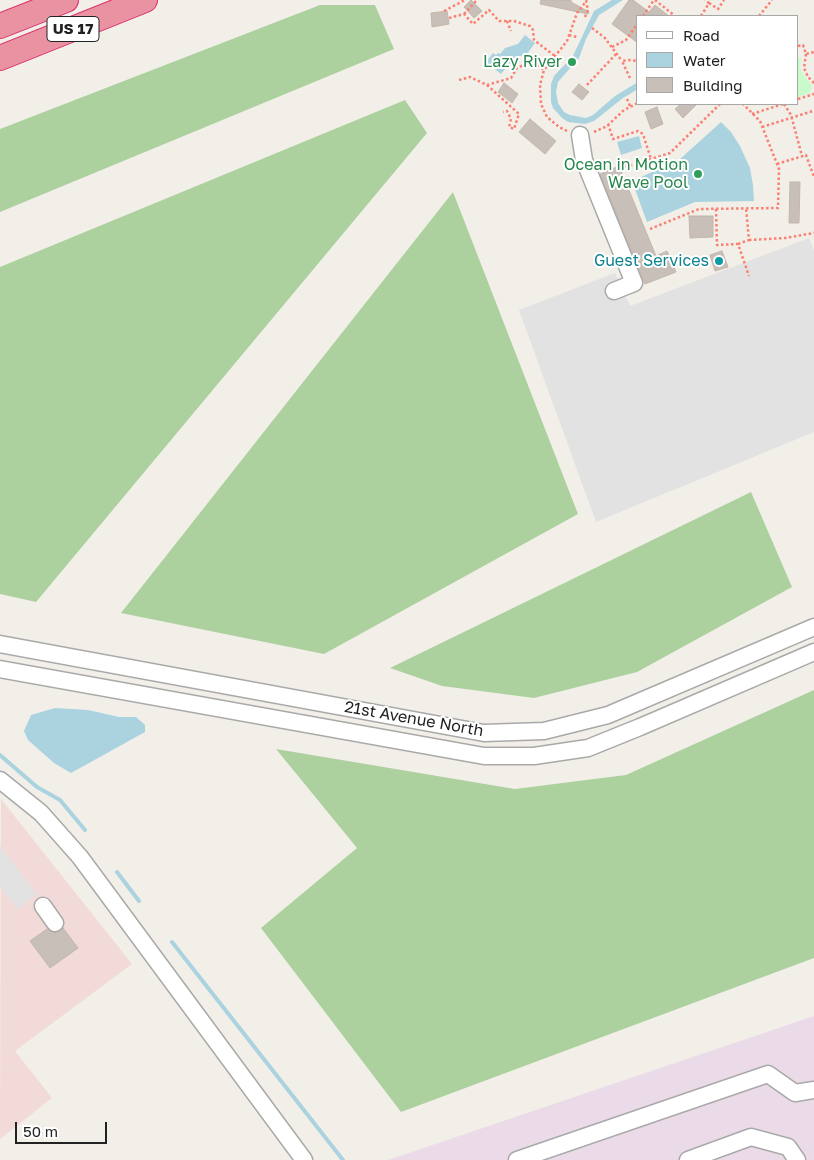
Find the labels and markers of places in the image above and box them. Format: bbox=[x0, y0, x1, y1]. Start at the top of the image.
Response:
place label: Lazy River bbox=[483, 52, 562, 72]
marker: Lazy River bbox=[566, 56, 578, 68]
place label: Ocean in Motion Wave Pool bbox=[564, 155, 688, 193]
marker: Ocean in Motion Wave Pool bbox=[692, 168, 704, 180]
place label: Guest Services bbox=[594, 251, 709, 271]
marker: Guest Services bbox=[713, 255, 725, 267]

